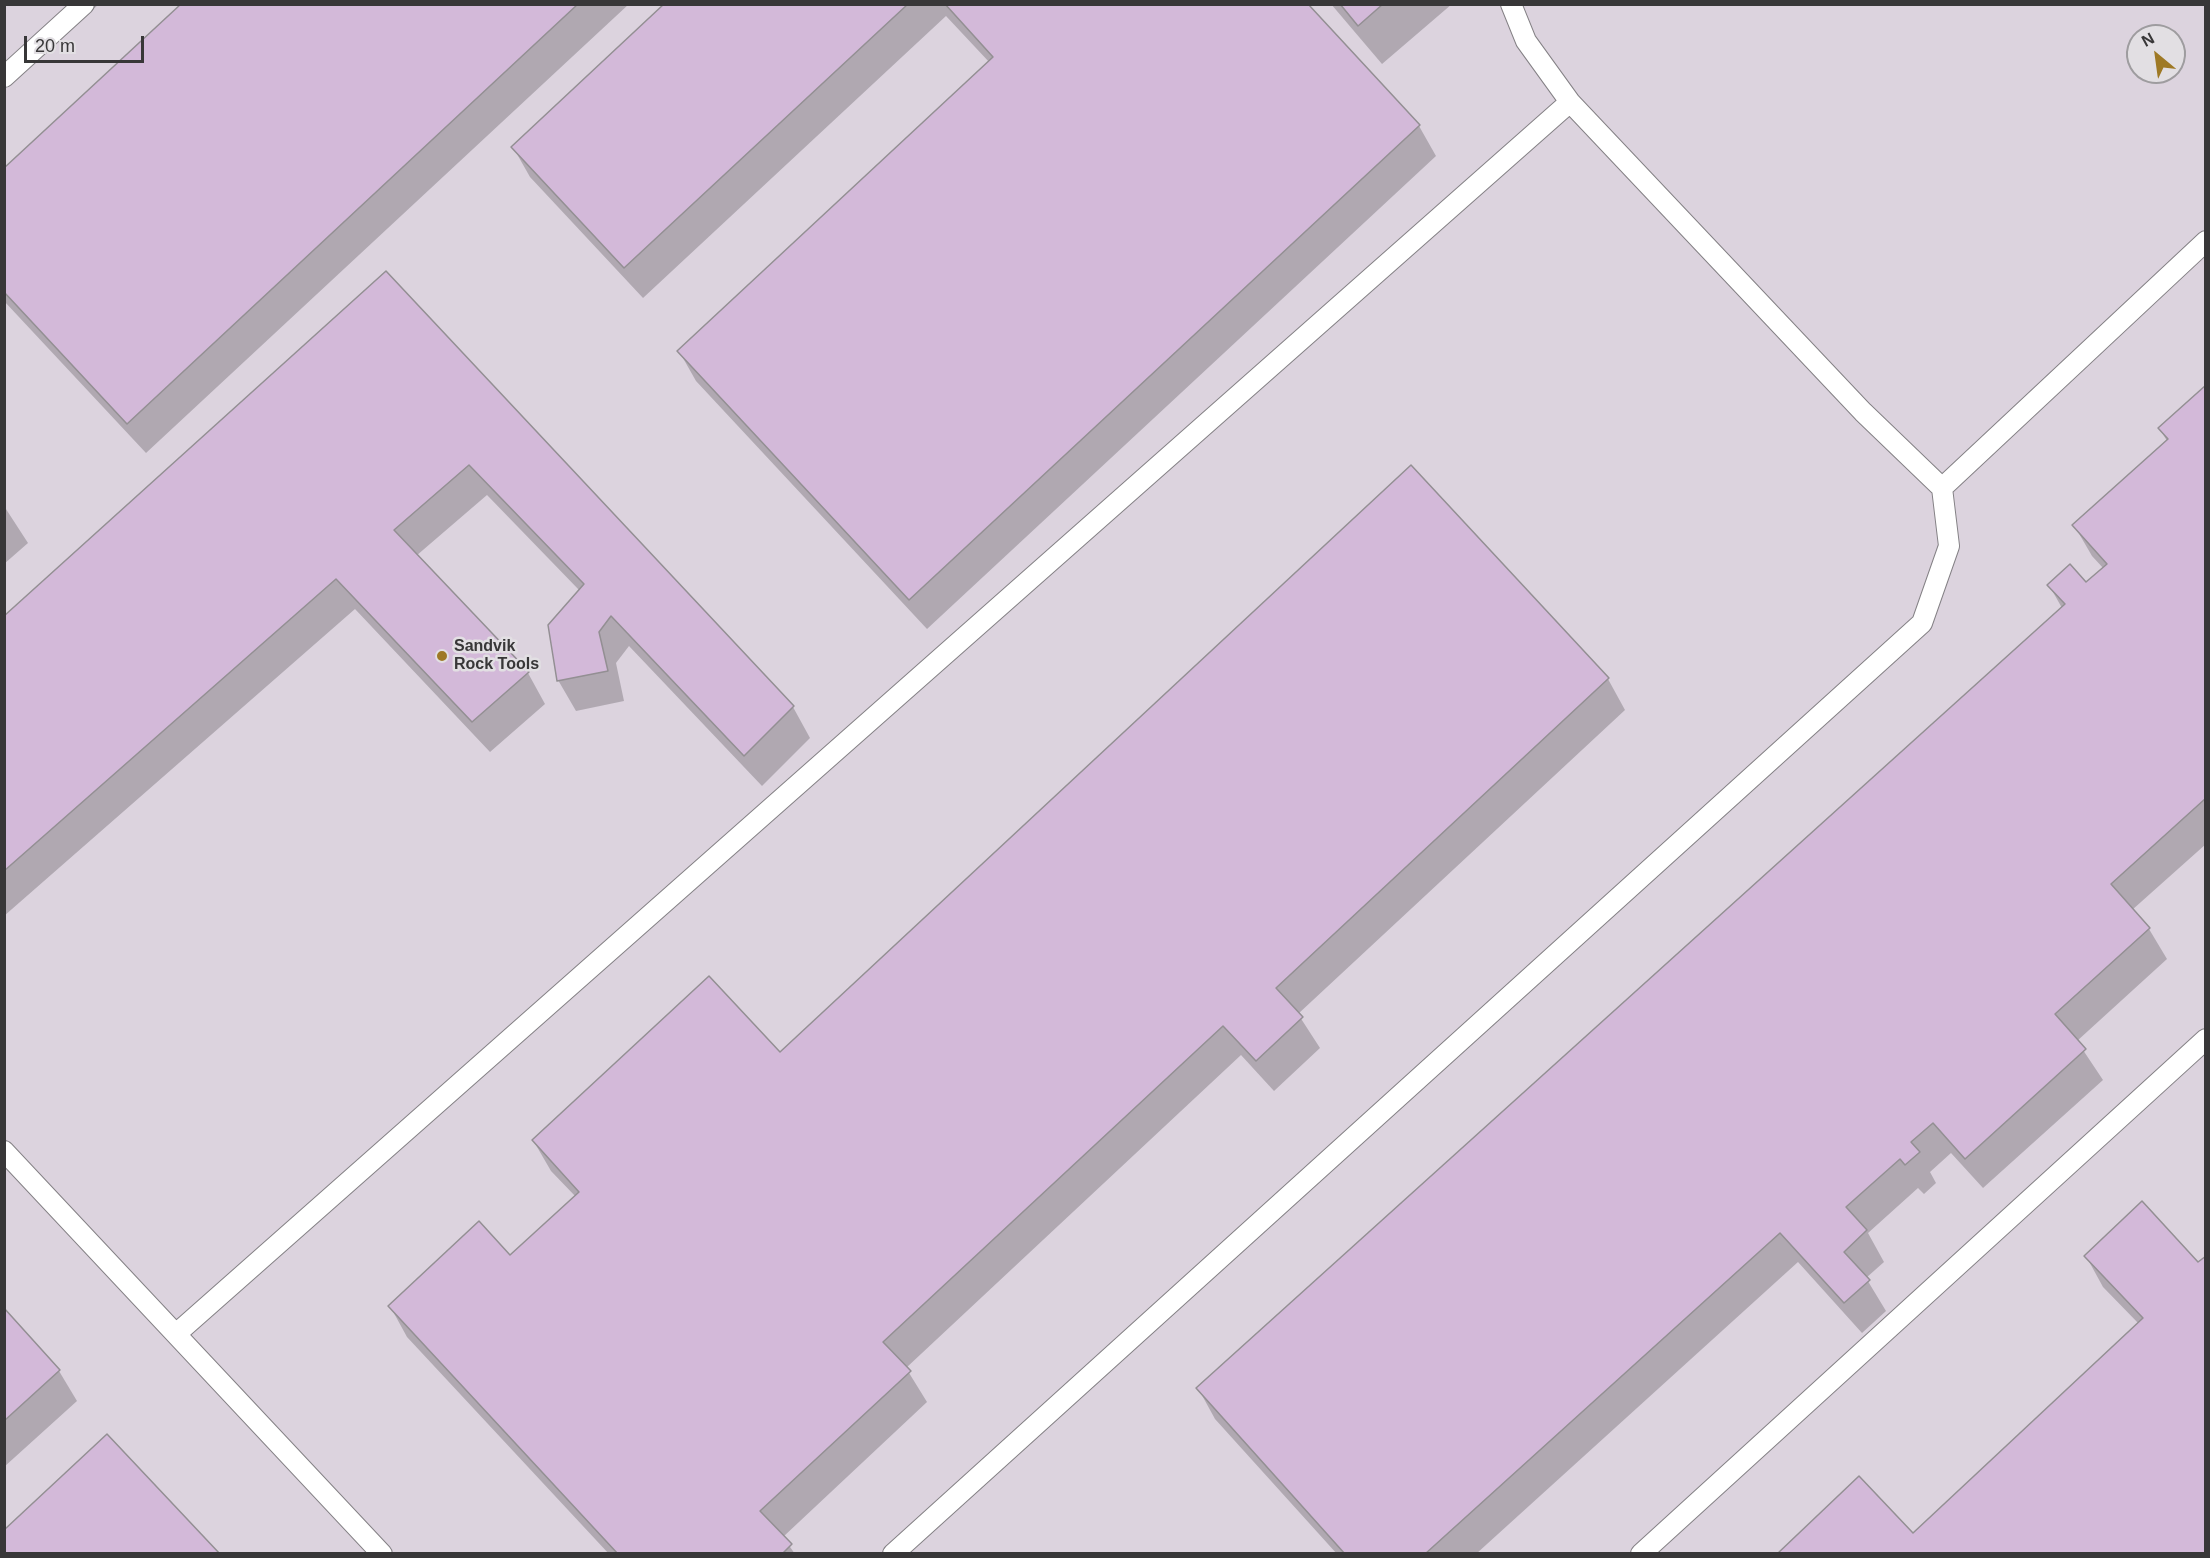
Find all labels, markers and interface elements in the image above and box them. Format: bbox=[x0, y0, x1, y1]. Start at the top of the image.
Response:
scale bar bbox=[27, 24, 147, 62]
north arrow bbox=[2126, 24, 2186, 84]
text: N bbox=[2139, 29, 2157, 50]
text: 20 m bbox=[35, 36, 75, 56]
place label: Sandvik Rock Tools bbox=[454, 637, 539, 675]
marker: Sandvik Rock Tools bbox=[435, 649, 449, 663]

